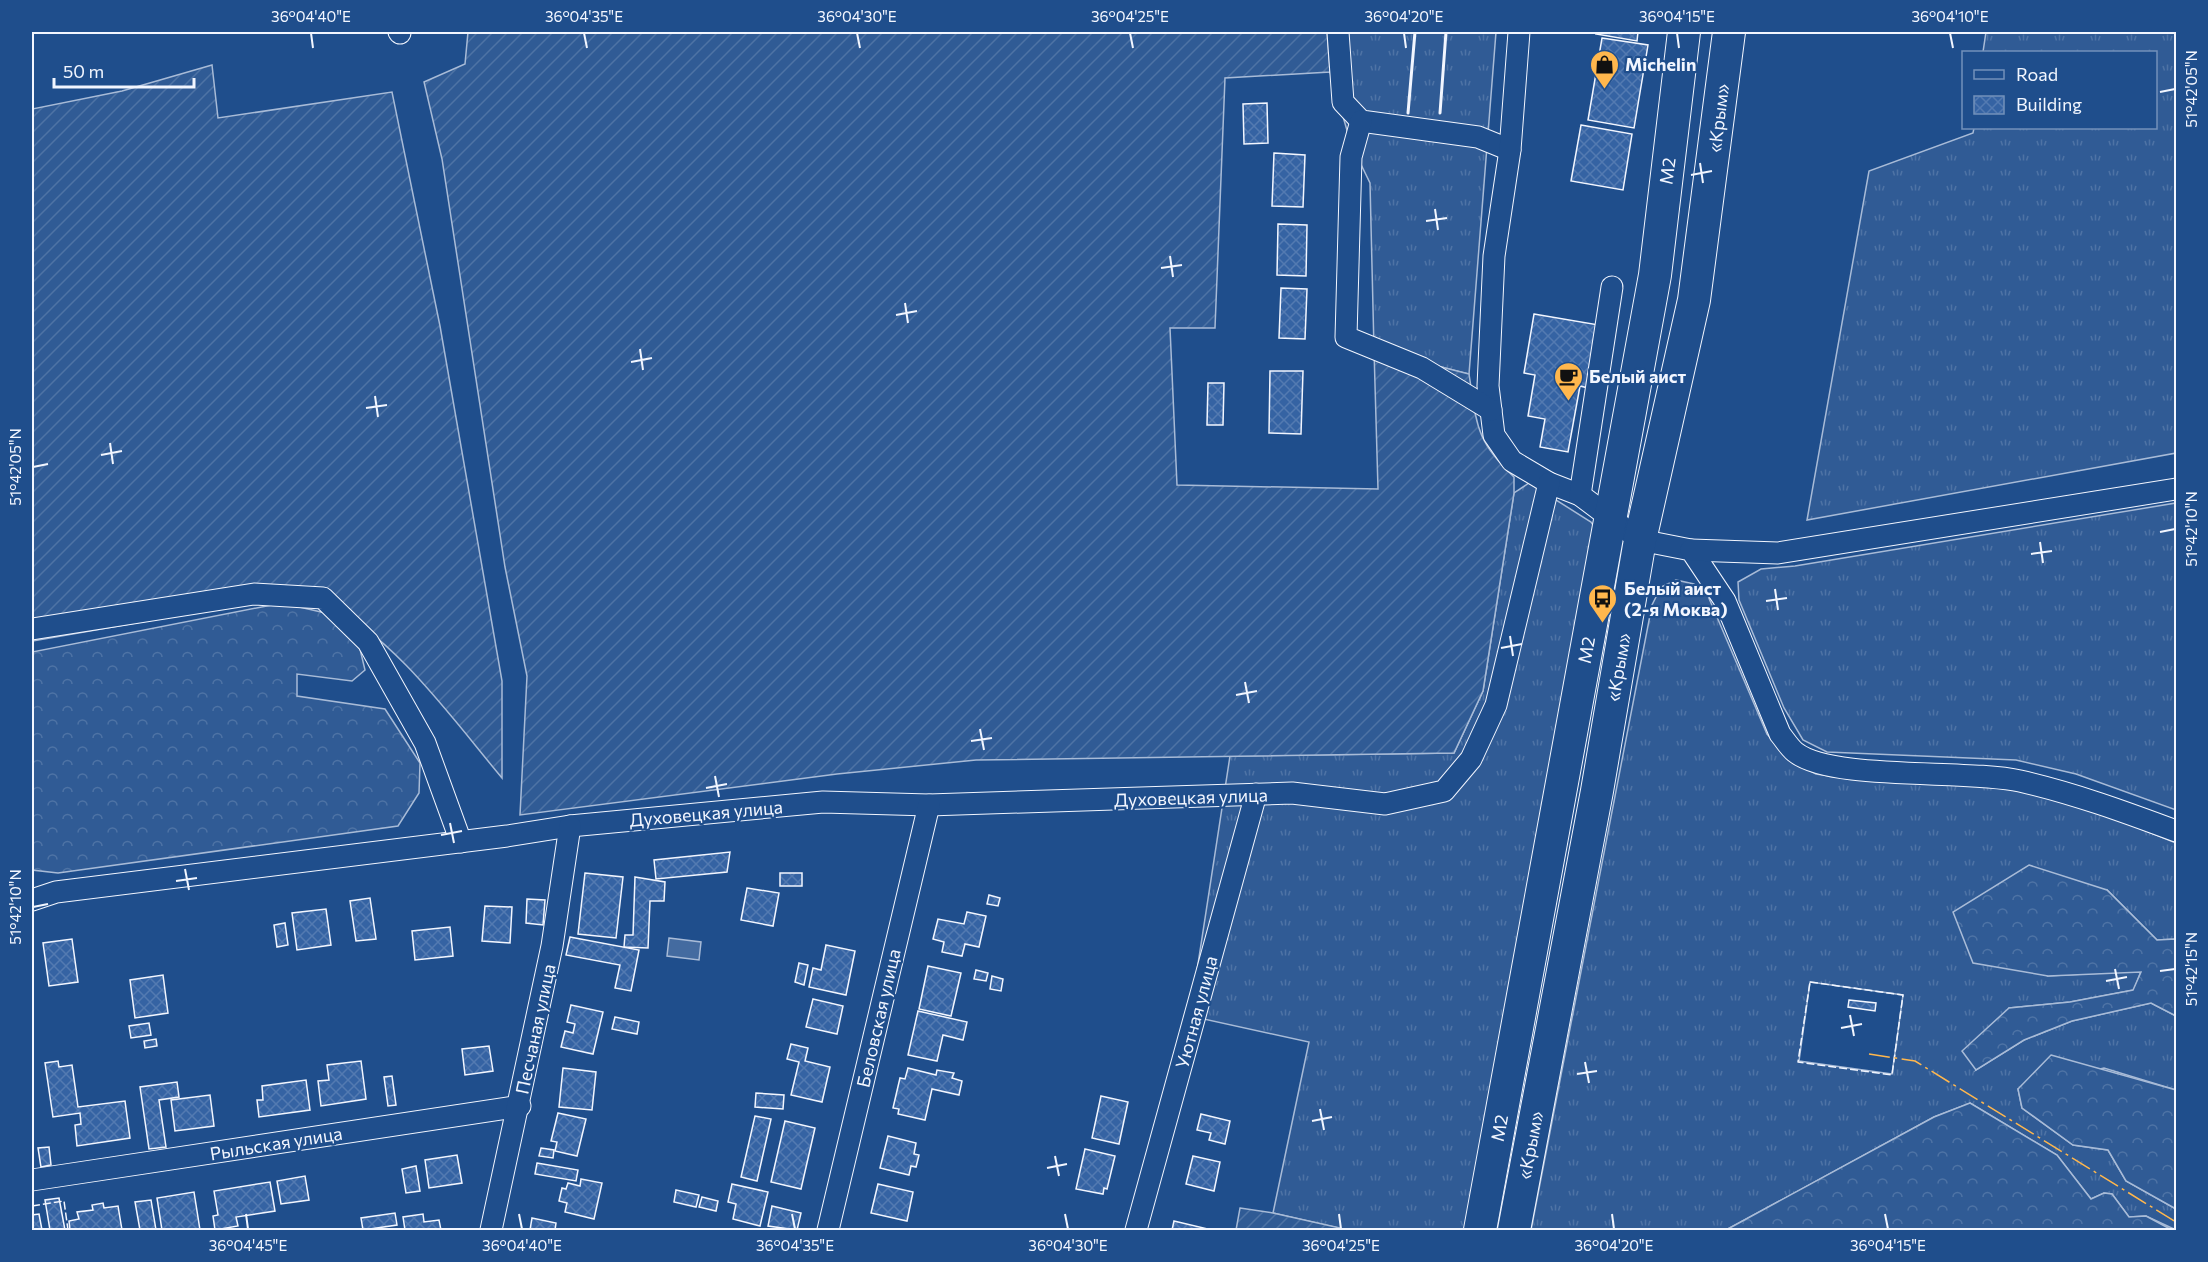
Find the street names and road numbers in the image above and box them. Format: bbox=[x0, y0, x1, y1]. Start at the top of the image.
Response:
street label: «Крым» bbox=[1703, 82, 1733, 154]
street label: М2 bbox=[1654, 156, 1680, 186]
street label: «Крым» bbox=[1601, 631, 1635, 703]
street label: М2 bbox=[1573, 635, 1599, 665]
street label: Духовецкая улица bbox=[1114, 783, 1268, 811]
street label: Духовецкая улица bbox=[628, 795, 784, 831]
street label: Беловская улица bbox=[851, 947, 905, 1089]
street label: Уютная улица bbox=[1170, 953, 1222, 1071]
street label: Песчаная улица bbox=[510, 962, 560, 1096]
street label: «Крым» bbox=[1513, 1109, 1547, 1181]
street label: М2 bbox=[1486, 1113, 1512, 1143]
street label: Рыльская улица bbox=[208, 1122, 344, 1164]

